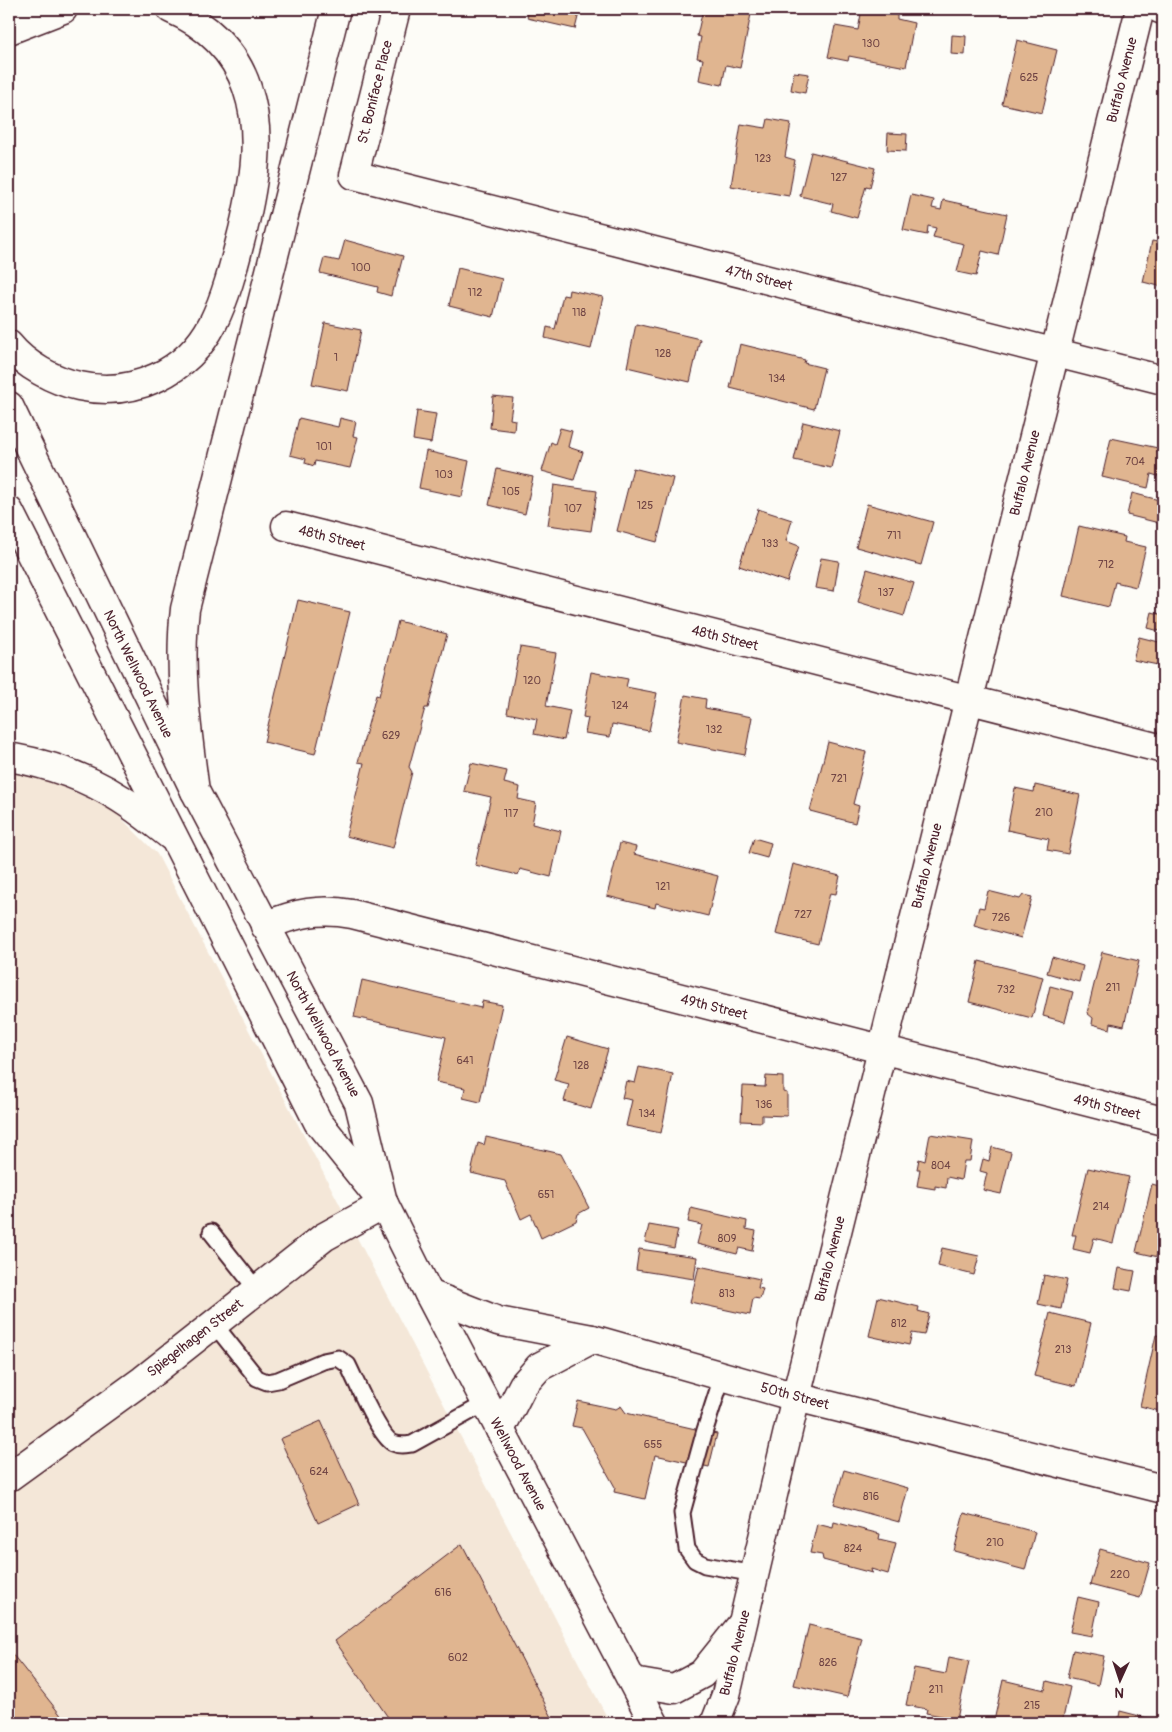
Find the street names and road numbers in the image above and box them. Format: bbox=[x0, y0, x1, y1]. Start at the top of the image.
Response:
street label: Buffalo Avenue bbox=[1103, 35, 1141, 125]
street label: St. Boniface Place bbox=[354, 38, 396, 145]
street label: 47th Street bbox=[724, 261, 795, 295]
street label: Buffalo Avenue bbox=[1006, 428, 1044, 518]
street label: 48th Street bbox=[297, 521, 368, 555]
street label: North Wellwood Avenue bbox=[100, 607, 176, 741]
street label: 48th Street bbox=[690, 621, 761, 655]
street label: Buffalo Avenue bbox=[908, 821, 946, 911]
street label: North Wellwood Avenue bbox=[283, 968, 363, 1100]
street label: 49th Street bbox=[679, 990, 750, 1024]
street label: 49th Street bbox=[1072, 1090, 1143, 1124]
street label: Buffalo Avenue bbox=[811, 1214, 849, 1304]
street label: Spiegelhagen Street bbox=[144, 1295, 247, 1381]
street label: 50th Street bbox=[759, 1379, 832, 1413]
street label: Wellwood Avenue bbox=[486, 1415, 550, 1514]
street label: Buffalo Avenue bbox=[716, 1608, 754, 1698]

